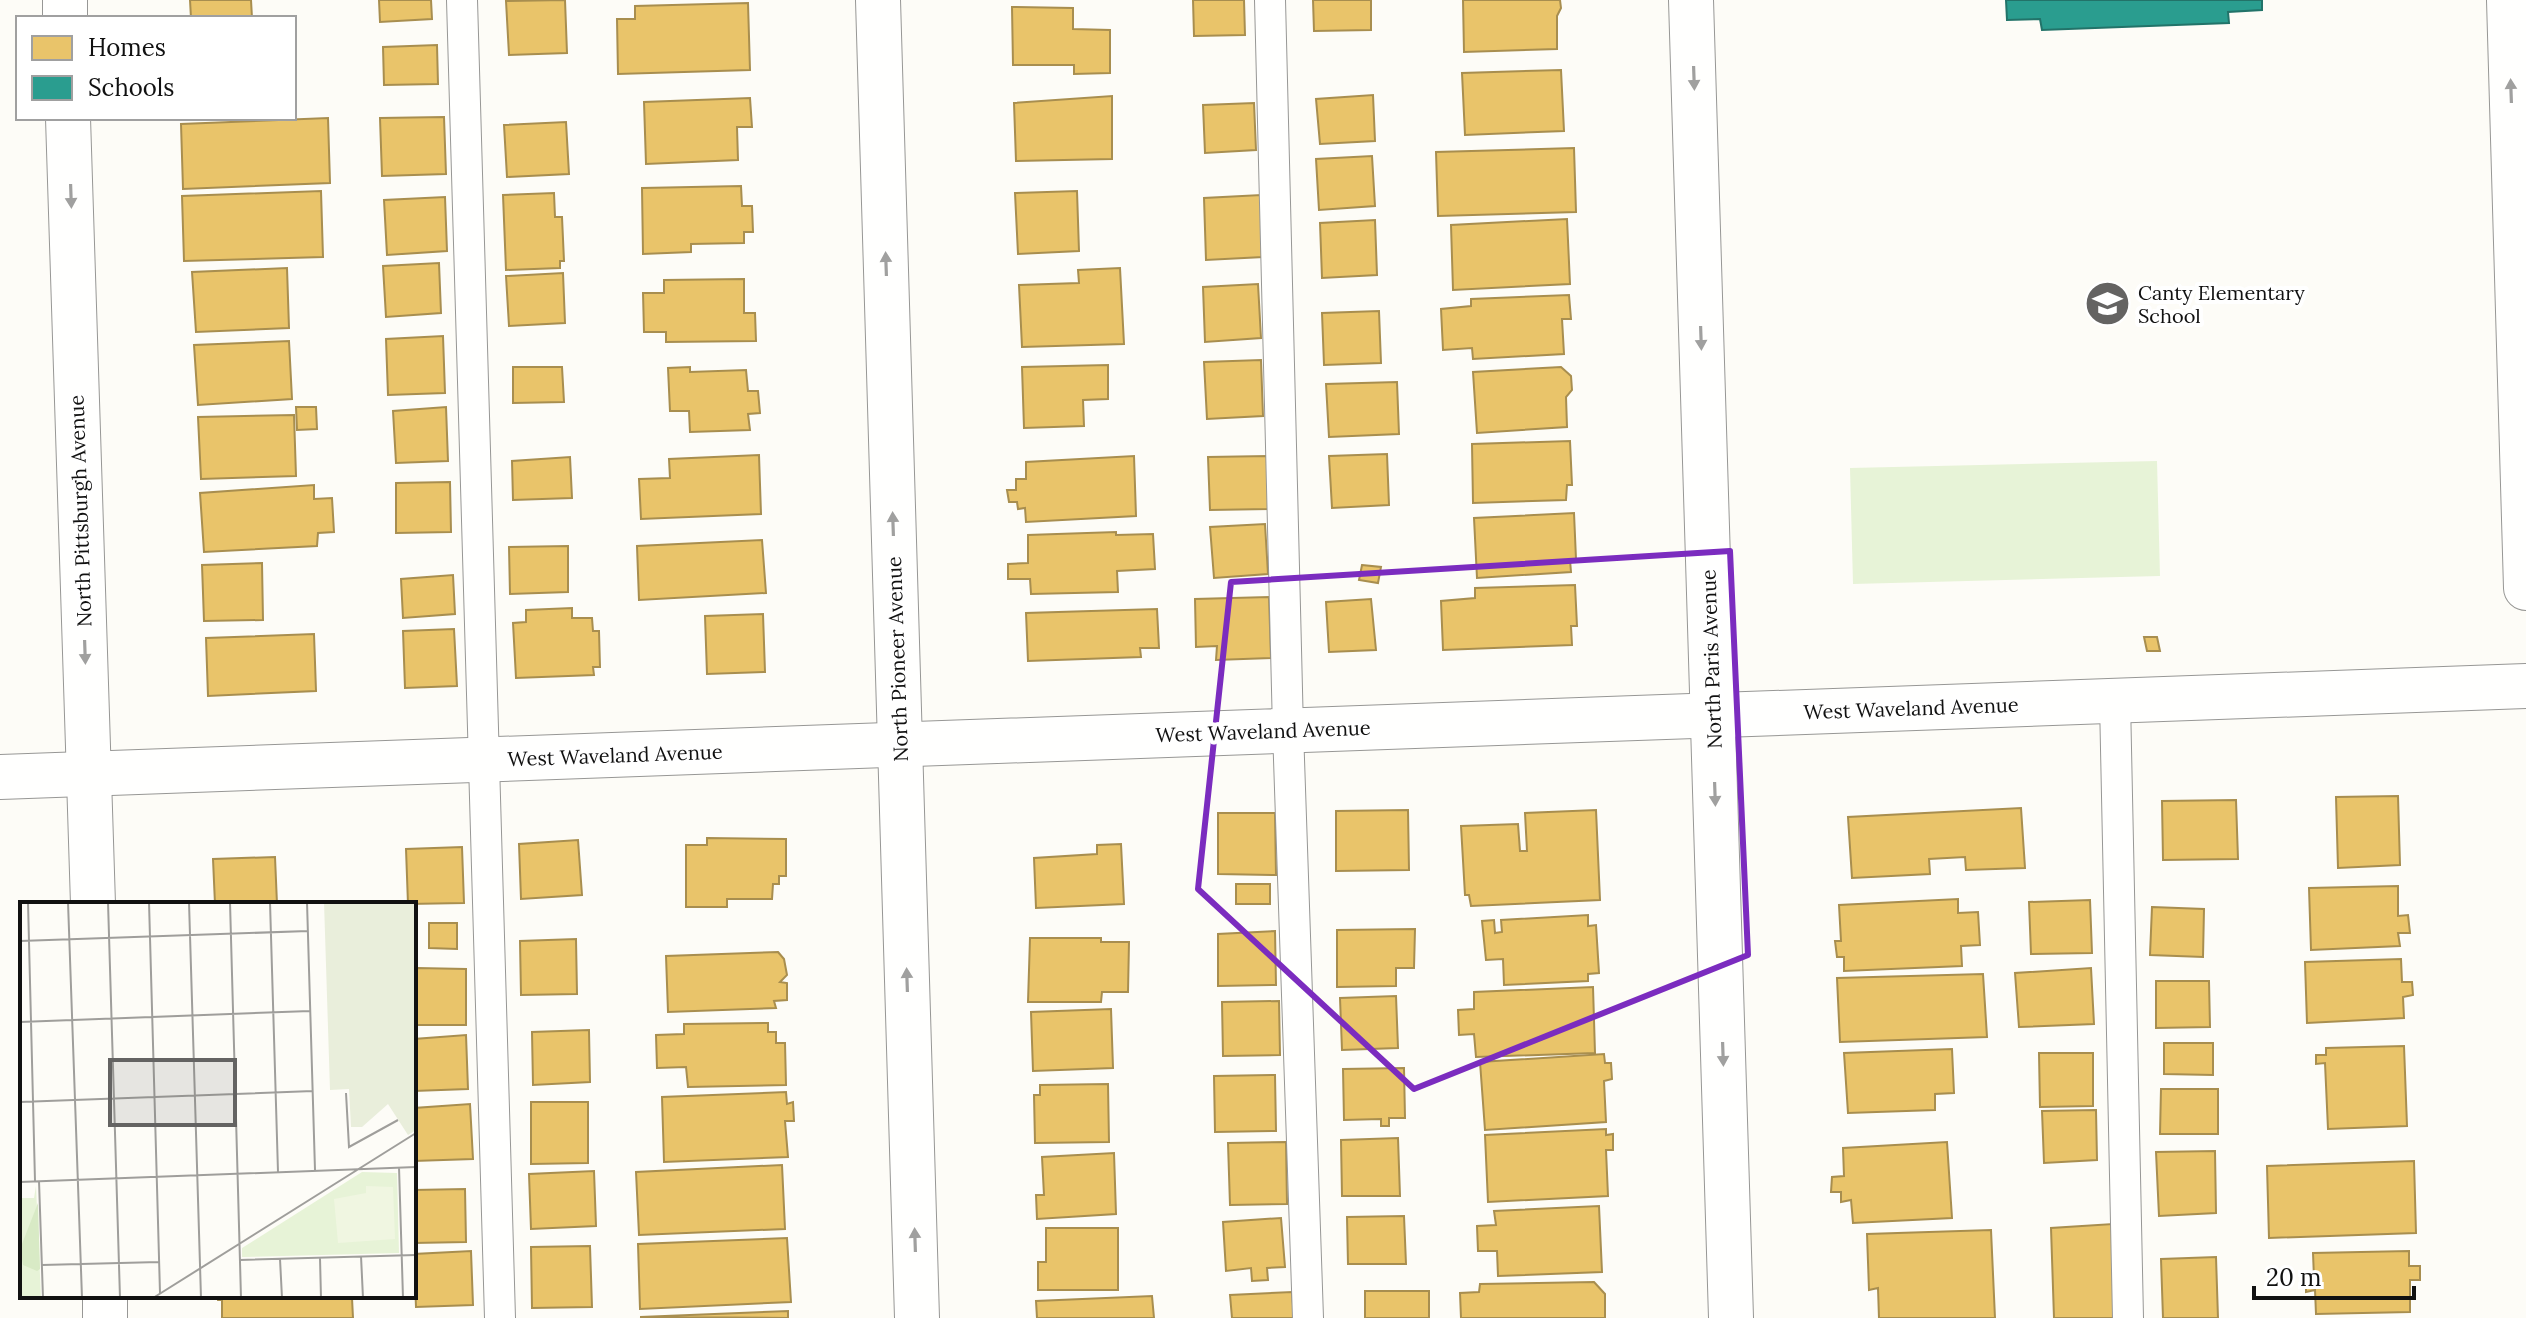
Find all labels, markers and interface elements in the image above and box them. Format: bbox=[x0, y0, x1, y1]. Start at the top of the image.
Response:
legend bbox=[16, 16, 296, 120]
text: Homes bbox=[88, 32, 166, 63]
one-way arrow bbox=[1687, 66, 1700, 91]
text: Schools bbox=[88, 72, 174, 103]
one-way arrow bbox=[2505, 78, 2518, 103]
one-way arrow bbox=[64, 184, 77, 209]
one-way arrow bbox=[879, 251, 892, 276]
school or university icon: Canty Elementary School bbox=[2083, 280, 2131, 328]
place label: Canty Elementary School bbox=[2138, 280, 2305, 328]
one-way arrow bbox=[1695, 326, 1708, 351]
street label: North Pittsburgh Avenue bbox=[63, 394, 97, 628]
one-way arrow bbox=[887, 511, 900, 536]
street label: North Pioneer Avenue bbox=[881, 556, 913, 762]
street label: North Paris Avenue bbox=[1695, 569, 1727, 749]
one-way arrow bbox=[78, 640, 91, 665]
street label: West Waveland Avenue bbox=[1803, 692, 2019, 724]
street label: West Waveland Avenue bbox=[1155, 715, 1371, 747]
street label: West Waveland Avenue bbox=[507, 739, 723, 771]
one-way arrow bbox=[1709, 782, 1722, 807]
inset map bbox=[20, 902, 416, 1298]
one-way arrow bbox=[901, 967, 913, 992]
one-way arrow bbox=[1717, 1042, 1729, 1067]
one-way arrow bbox=[908, 1227, 921, 1252]
scale bar bbox=[2254, 1250, 2414, 1300]
text: 20 m bbox=[2266, 1262, 2322, 1293]

